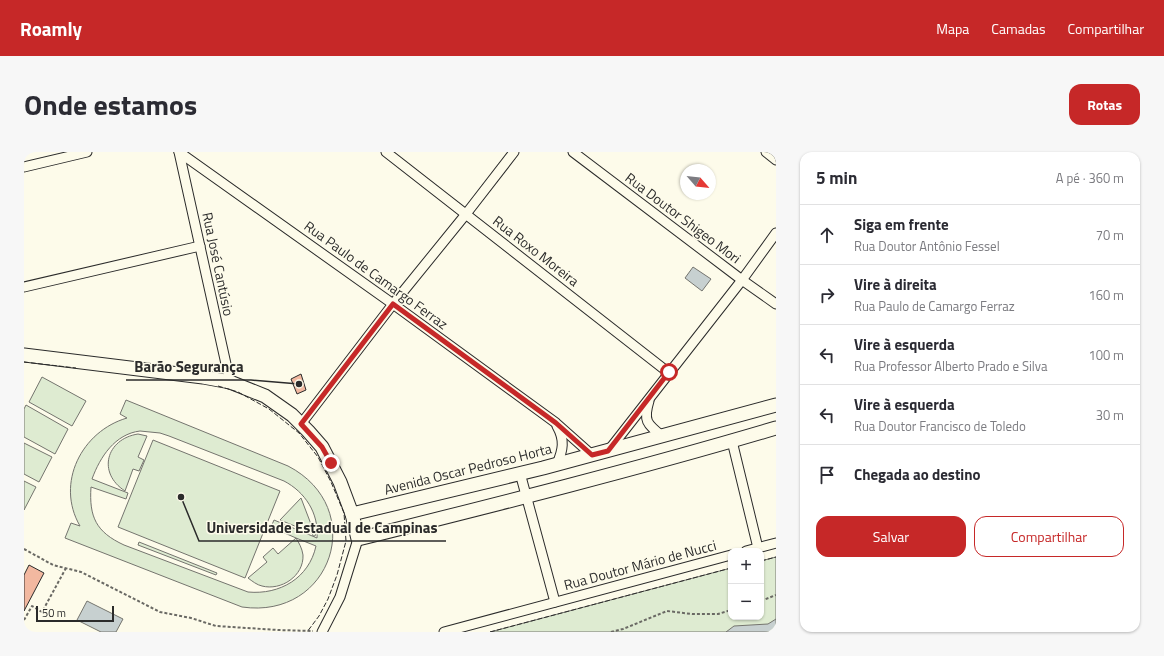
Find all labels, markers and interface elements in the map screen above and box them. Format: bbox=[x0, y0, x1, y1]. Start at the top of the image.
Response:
text: Roamly bbox=[20, 14, 82, 43]
text: Mapa bbox=[936, 18, 969, 39]
text: Camadas bbox=[991, 18, 1046, 39]
text: Compartilhar bbox=[1068, 18, 1144, 39]
text: Onde estamos bbox=[24, 83, 197, 126]
button: Rotas bbox=[1069, 84, 1140, 125]
north arrow bbox=[680, 164, 716, 200]
text: 5 min bbox=[816, 165, 857, 191]
street label: Rua Doutor Shigeo Mori bbox=[621, 167, 746, 268]
text: A pé · 360 m bbox=[1056, 168, 1124, 188]
street label: Rua José Cantúsio bbox=[197, 210, 240, 318]
street label: Rua Roxo Moreira bbox=[489, 210, 584, 291]
text: Siga em frente bbox=[854, 213, 949, 236]
street label: Rua Paulo de Camargo Ferraz bbox=[300, 215, 452, 334]
icon: ahead bbox=[816, 224, 838, 246]
text: 70 m bbox=[1096, 225, 1124, 245]
text: Rua Doutor Antônio Fessel bbox=[854, 236, 1000, 256]
text: Vire à direita bbox=[854, 273, 937, 296]
icon: right bbox=[816, 284, 838, 306]
text: 160 m bbox=[1088, 285, 1124, 305]
text: Rua Paulo de Camargo Ferraz bbox=[854, 296, 1015, 316]
text: Vire à esquerda bbox=[854, 333, 955, 356]
icon: left bbox=[816, 344, 838, 366]
text: 100 m bbox=[1088, 345, 1124, 365]
callout: Barão Segurança bbox=[126, 353, 251, 380]
text: Barão Segurança bbox=[134, 355, 244, 378]
text: Rua Professor Alberto Prado e Silva bbox=[854, 356, 1048, 376]
route start bbox=[660, 363, 678, 381]
text: Vire à esquerda bbox=[854, 393, 955, 416]
icon: left bbox=[816, 404, 838, 426]
text: 30 m bbox=[1096, 405, 1124, 425]
text: Rua Doutor Francisco de Toledo bbox=[854, 416, 1026, 436]
street label: Avenida Oscar Pedroso Horta bbox=[382, 438, 554, 500]
route end bbox=[322, 454, 340, 472]
text: Chegada ao destino bbox=[854, 463, 980, 486]
icon: arrive bbox=[816, 464, 838, 486]
callout: Universidade Estadual de Campinas bbox=[199, 514, 446, 541]
text: Universidade Estadual de Campinas bbox=[206, 516, 438, 539]
button: Salvar bbox=[816, 516, 966, 557]
button: Compartilhar bbox=[974, 516, 1124, 557]
street label: Rua Doutor Mário de Nucci bbox=[561, 534, 718, 595]
map controls bbox=[728, 548, 764, 620]
button: + bbox=[728, 548, 764, 584]
button: − bbox=[728, 584, 764, 620]
scale bar bbox=[36, 604, 114, 623]
text: 50 m bbox=[42, 605, 66, 621]

